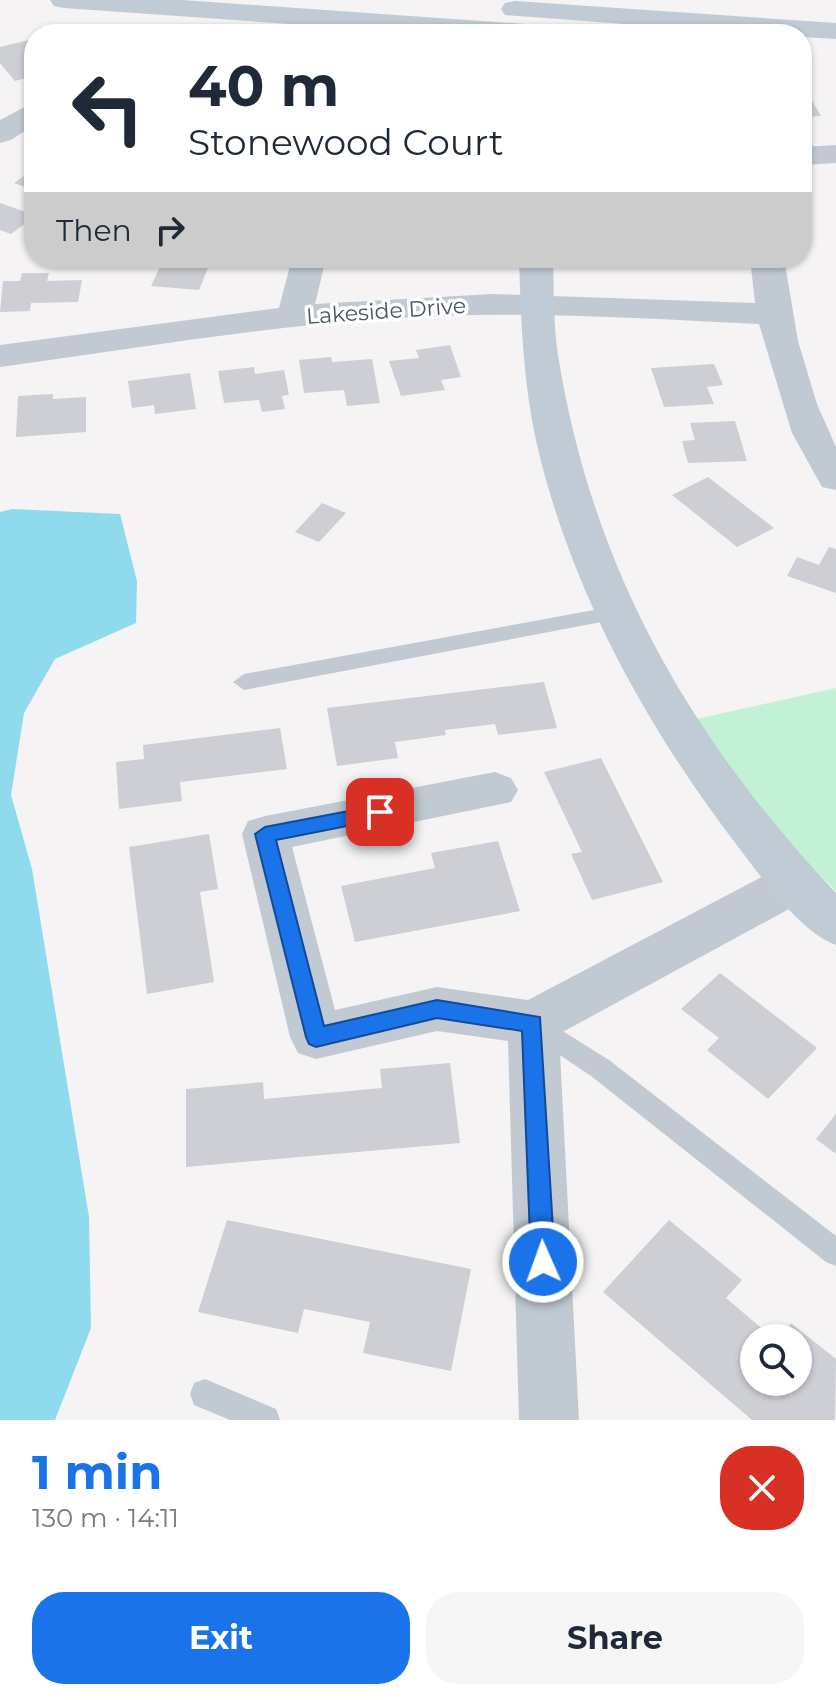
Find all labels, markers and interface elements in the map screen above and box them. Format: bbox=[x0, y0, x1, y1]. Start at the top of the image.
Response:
text: 40 m bbox=[188, 52, 339, 120]
icon: left bbox=[56, 56, 160, 160]
text: Stonewood Court bbox=[188, 120, 504, 164]
icon: right bbox=[148, 208, 192, 252]
text: Then bbox=[56, 212, 132, 249]
street label: Lakeside Drive bbox=[305, 292, 467, 330]
pin bbox=[346, 778, 414, 846]
icon: arrive bbox=[358, 790, 402, 834]
position arrow bbox=[501, 1220, 585, 1304]
map controls bbox=[740, 1324, 812, 1396]
button: search bbox=[740, 1324, 812, 1396]
text: 1 min bbox=[32, 1443, 162, 1501]
button: close bbox=[720, 1446, 804, 1530]
text: 130 m · 14:11 bbox=[32, 1502, 179, 1534]
button: Exit bbox=[32, 1592, 410, 1684]
button: Share bbox=[426, 1592, 804, 1684]

